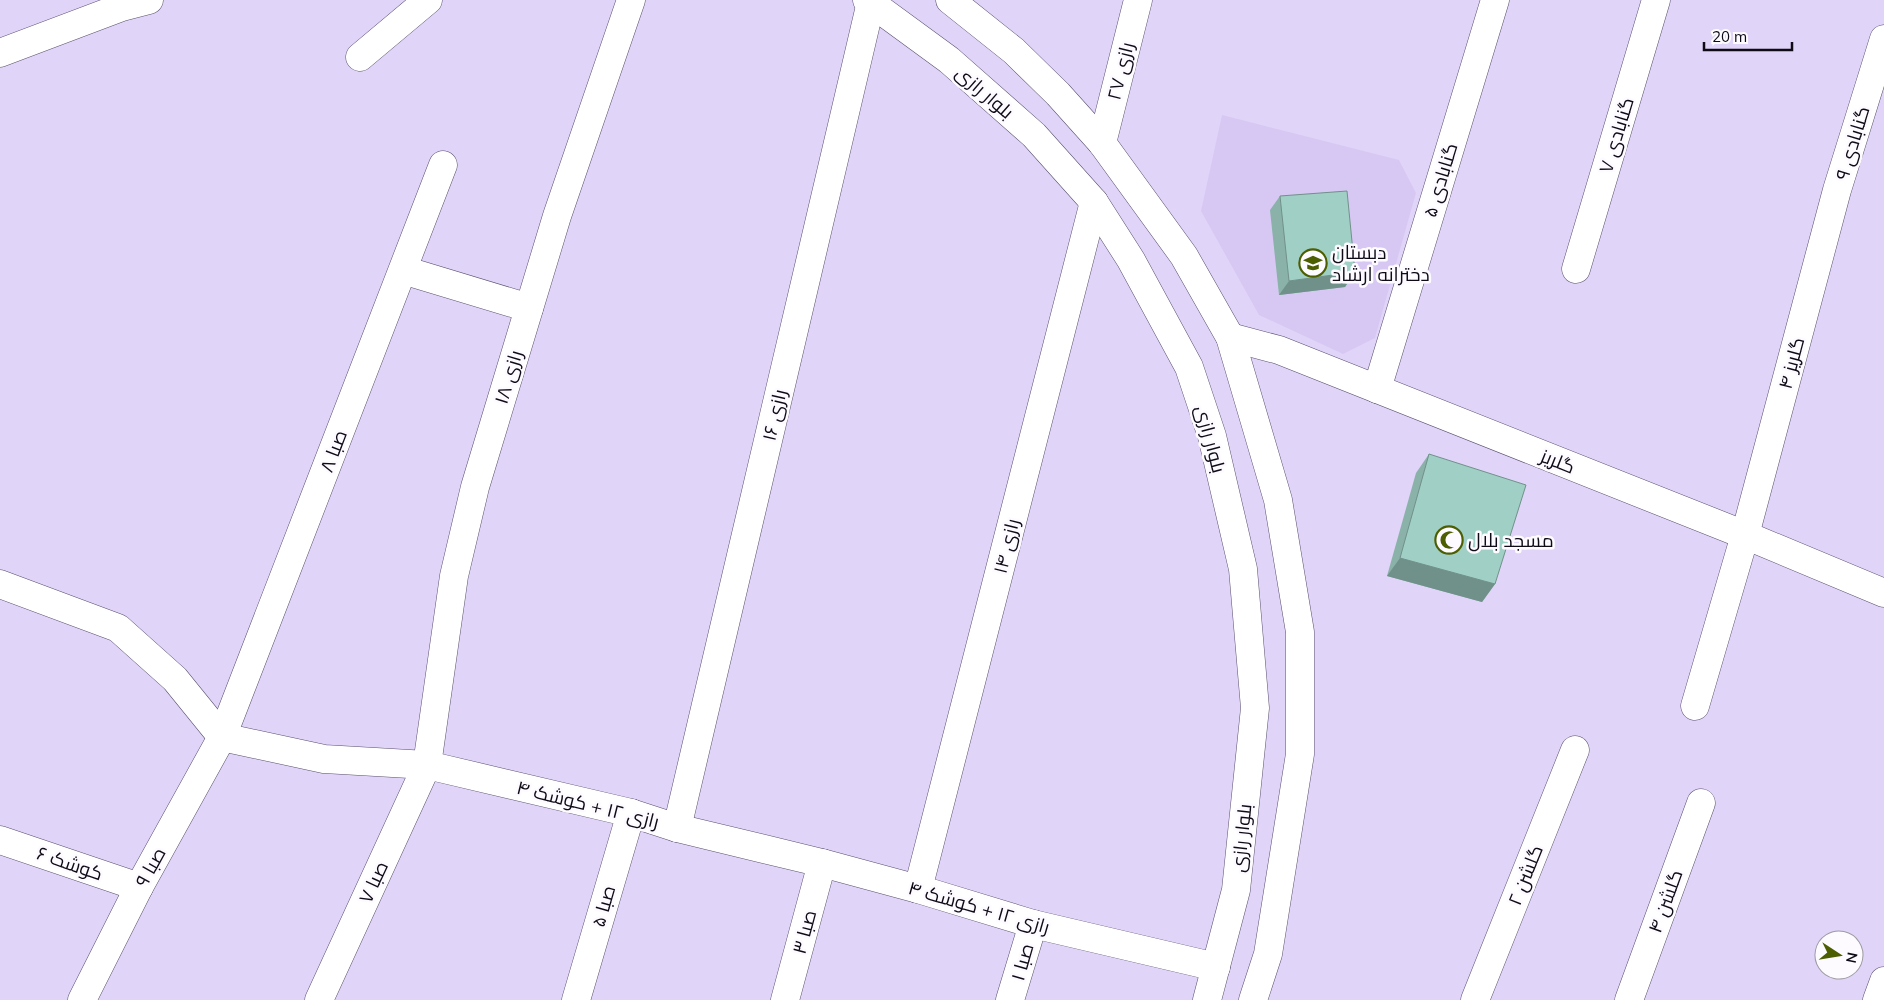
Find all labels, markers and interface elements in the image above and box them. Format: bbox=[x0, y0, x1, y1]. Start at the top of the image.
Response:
scale bar bbox=[1704, 20, 1792, 52]
text: 20 m bbox=[1712, 27, 1747, 46]
street label: رازی ۲۷ bbox=[1101, 39, 1139, 103]
street label: بلوار رازی bbox=[951, 60, 1019, 124]
street label: گنابادی ۷ bbox=[1593, 94, 1639, 176]
street label: گنابادی ۹ bbox=[1829, 103, 1875, 183]
street label: گنابادی ۵ bbox=[1417, 140, 1463, 220]
place label: دبستان دخترانه ارشاد bbox=[1332, 240, 1430, 286]
school or university icon: دبستان دخترانه ارشاد bbox=[1298, 248, 1328, 278]
street label: گلریز ۴ bbox=[1773, 334, 1809, 392]
street label: رازی ۱۸ bbox=[489, 347, 527, 407]
street label: رازی ۱۶ bbox=[756, 387, 792, 443]
street label: بلوار رازی bbox=[1190, 403, 1232, 475]
street label: صبا ۸ bbox=[314, 426, 352, 476]
street label: گلریز bbox=[1536, 443, 1579, 479]
street label: رازی ۱۴ bbox=[988, 516, 1024, 576]
mosque icon: مسجد بلال bbox=[1434, 525, 1464, 555]
place label: مسجد بلال bbox=[1468, 528, 1554, 552]
street label: رازی ۱۲ + کوشک ۴ bbox=[514, 775, 662, 833]
street label: بلوار رازی bbox=[1225, 802, 1257, 874]
street label: کوشک ۶ bbox=[34, 841, 106, 885]
street label: گلشن ۲ bbox=[1502, 841, 1548, 909]
street label: صبا ۹ bbox=[129, 843, 171, 891]
street label: صبا ۷ bbox=[353, 857, 393, 907]
street label: گلشن ۴ bbox=[1643, 866, 1687, 936]
street label: رازی ۱۲ + کوشک ۴ bbox=[906, 875, 1052, 939]
street label: صبا ۵ bbox=[586, 882, 620, 930]
street label: صبا ۳ bbox=[787, 907, 821, 957]
north arrow bbox=[1814, 930, 1864, 980]
street label: صبا ۱ bbox=[1005, 941, 1039, 983]
text: N bbox=[1842, 951, 1862, 965]

